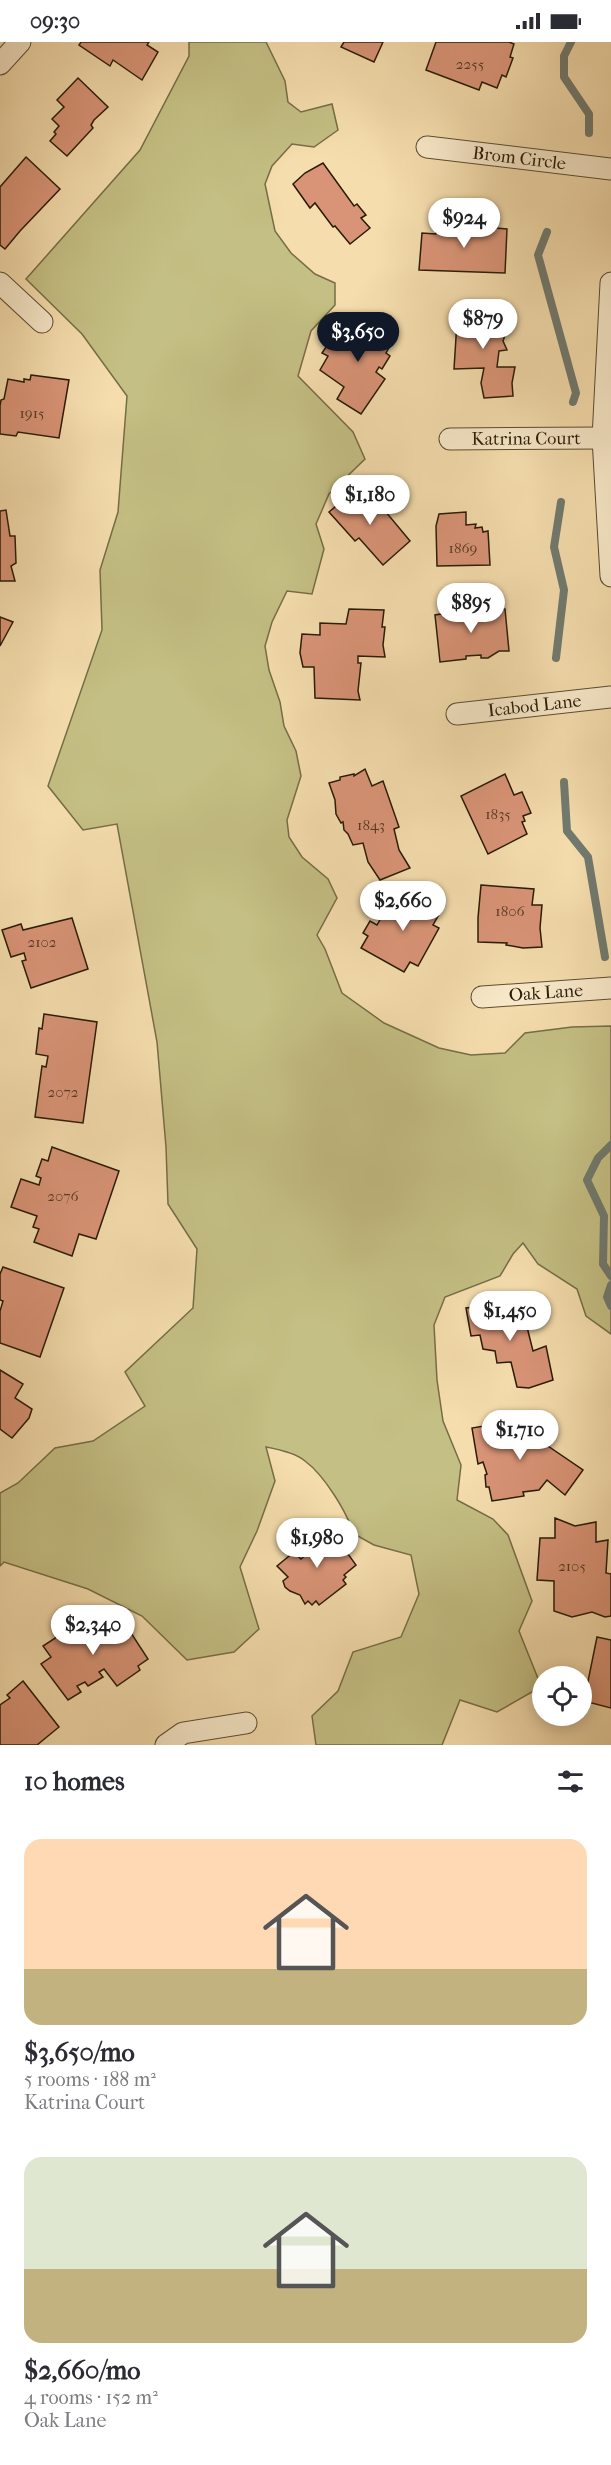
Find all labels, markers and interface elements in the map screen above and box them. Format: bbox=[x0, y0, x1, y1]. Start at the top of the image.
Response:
text: 09:30 bbox=[30, 8, 80, 34]
house number: 2255 bbox=[456, 55, 484, 73]
street label: Brom Circle bbox=[472, 142, 567, 174]
pin: $924 bbox=[428, 198, 500, 249]
text: $924 bbox=[442, 206, 486, 229]
pin: $879 bbox=[447, 299, 519, 350]
text: $879 bbox=[462, 307, 504, 330]
pin: $3,650 bbox=[309, 312, 407, 363]
text: $3,650 bbox=[331, 320, 385, 343]
house number: 1915 bbox=[20, 404, 45, 422]
street label: Katrina Court bbox=[471, 428, 581, 449]
pin: $1,180 bbox=[321, 475, 419, 526]
text: $1,180 bbox=[345, 483, 395, 506]
house number: 1869 bbox=[449, 539, 478, 557]
pin: $895 bbox=[435, 583, 507, 634]
text: $895 bbox=[451, 591, 491, 614]
street label: Icabod Lane bbox=[487, 690, 582, 721]
house number: 1835 bbox=[485, 805, 511, 823]
house number: 1843 bbox=[357, 816, 385, 834]
pin: $2,660 bbox=[354, 881, 452, 932]
text: $2,660 bbox=[374, 889, 432, 912]
house number: 1806 bbox=[495, 902, 526, 920]
house number: 2102 bbox=[28, 933, 57, 951]
street label: Oak Lane bbox=[508, 979, 584, 1006]
house number: 2072 bbox=[48, 1083, 79, 1101]
house number: 2076 bbox=[47, 1187, 80, 1205]
pin: $1,450 bbox=[461, 1291, 559, 1342]
text: $1,450 bbox=[483, 1299, 537, 1322]
pin: $1,710 bbox=[471, 1410, 569, 1461]
text: $1,710 bbox=[496, 1418, 544, 1441]
pin: $1,980 bbox=[268, 1518, 366, 1569]
text: $1,980 bbox=[290, 1526, 344, 1549]
house number: 2105 bbox=[558, 1557, 586, 1575]
pin: $2,340 bbox=[44, 1605, 142, 1656]
text: $2,340 bbox=[65, 1613, 121, 1636]
map controls bbox=[532, 1666, 592, 1726]
button: locate bbox=[532, 1666, 592, 1726]
icon: filters bbox=[554, 1765, 587, 1798]
text: 10 homes bbox=[24, 1766, 125, 1797]
icon: home bbox=[252, 1878, 360, 1986]
text: $3,650/mo bbox=[24, 2037, 135, 2068]
text: 5 rooms · 188 m² bbox=[24, 2068, 156, 2091]
text: Katrina Court bbox=[24, 2091, 145, 2114]
icon: home bbox=[252, 2196, 360, 2304]
text: $2,660/mo bbox=[24, 2355, 140, 2386]
text: 4 rooms · 152 m² bbox=[24, 2386, 158, 2409]
text: Oak Lane bbox=[24, 2409, 106, 2432]

